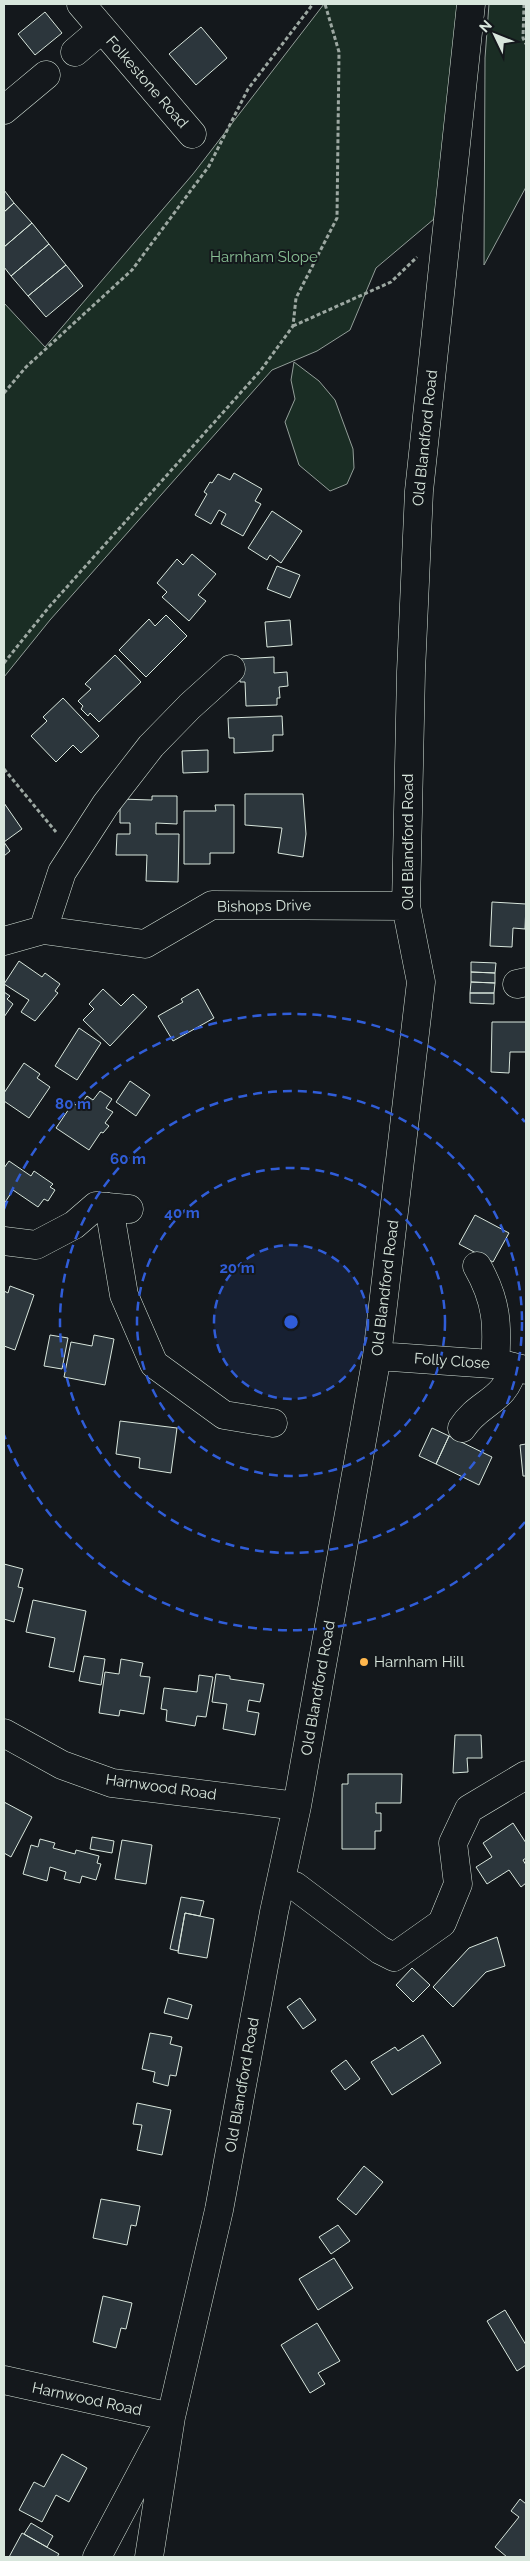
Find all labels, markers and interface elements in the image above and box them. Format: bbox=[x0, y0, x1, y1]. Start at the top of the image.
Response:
north arrow bbox=[470, 10, 520, 60]
text: N bbox=[476, 17, 495, 35]
street label: Folkestone Road bbox=[102, 32, 192, 132]
park label: Harnham Slope bbox=[210, 248, 318, 266]
street label: Old Blandford Road bbox=[409, 369, 441, 507]
street label: Old Blandford Road bbox=[399, 774, 417, 910]
street label: Bishops Drive bbox=[217, 896, 311, 916]
text: 80 m bbox=[55, 1095, 91, 1113]
text: 60 m bbox=[110, 1150, 146, 1168]
text: 40 m bbox=[164, 1204, 200, 1222]
street label: Old Blandford Road bbox=[368, 1219, 402, 1357]
text: 20 m bbox=[219, 1259, 255, 1277]
centre of rings bbox=[282, 1313, 300, 1331]
street label: Folly Close bbox=[413, 1349, 491, 1373]
street label: Old Blandford Road bbox=[297, 1619, 339, 1757]
place label: Harnham Hill bbox=[374, 1653, 465, 1671]
marker: Harnham Hill bbox=[358, 1656, 370, 1668]
street label: Harnwood Road bbox=[104, 1770, 218, 1804]
street label: Old Blandford Road bbox=[221, 2016, 263, 2154]
street label: Harnwood Road bbox=[30, 2379, 144, 2419]

